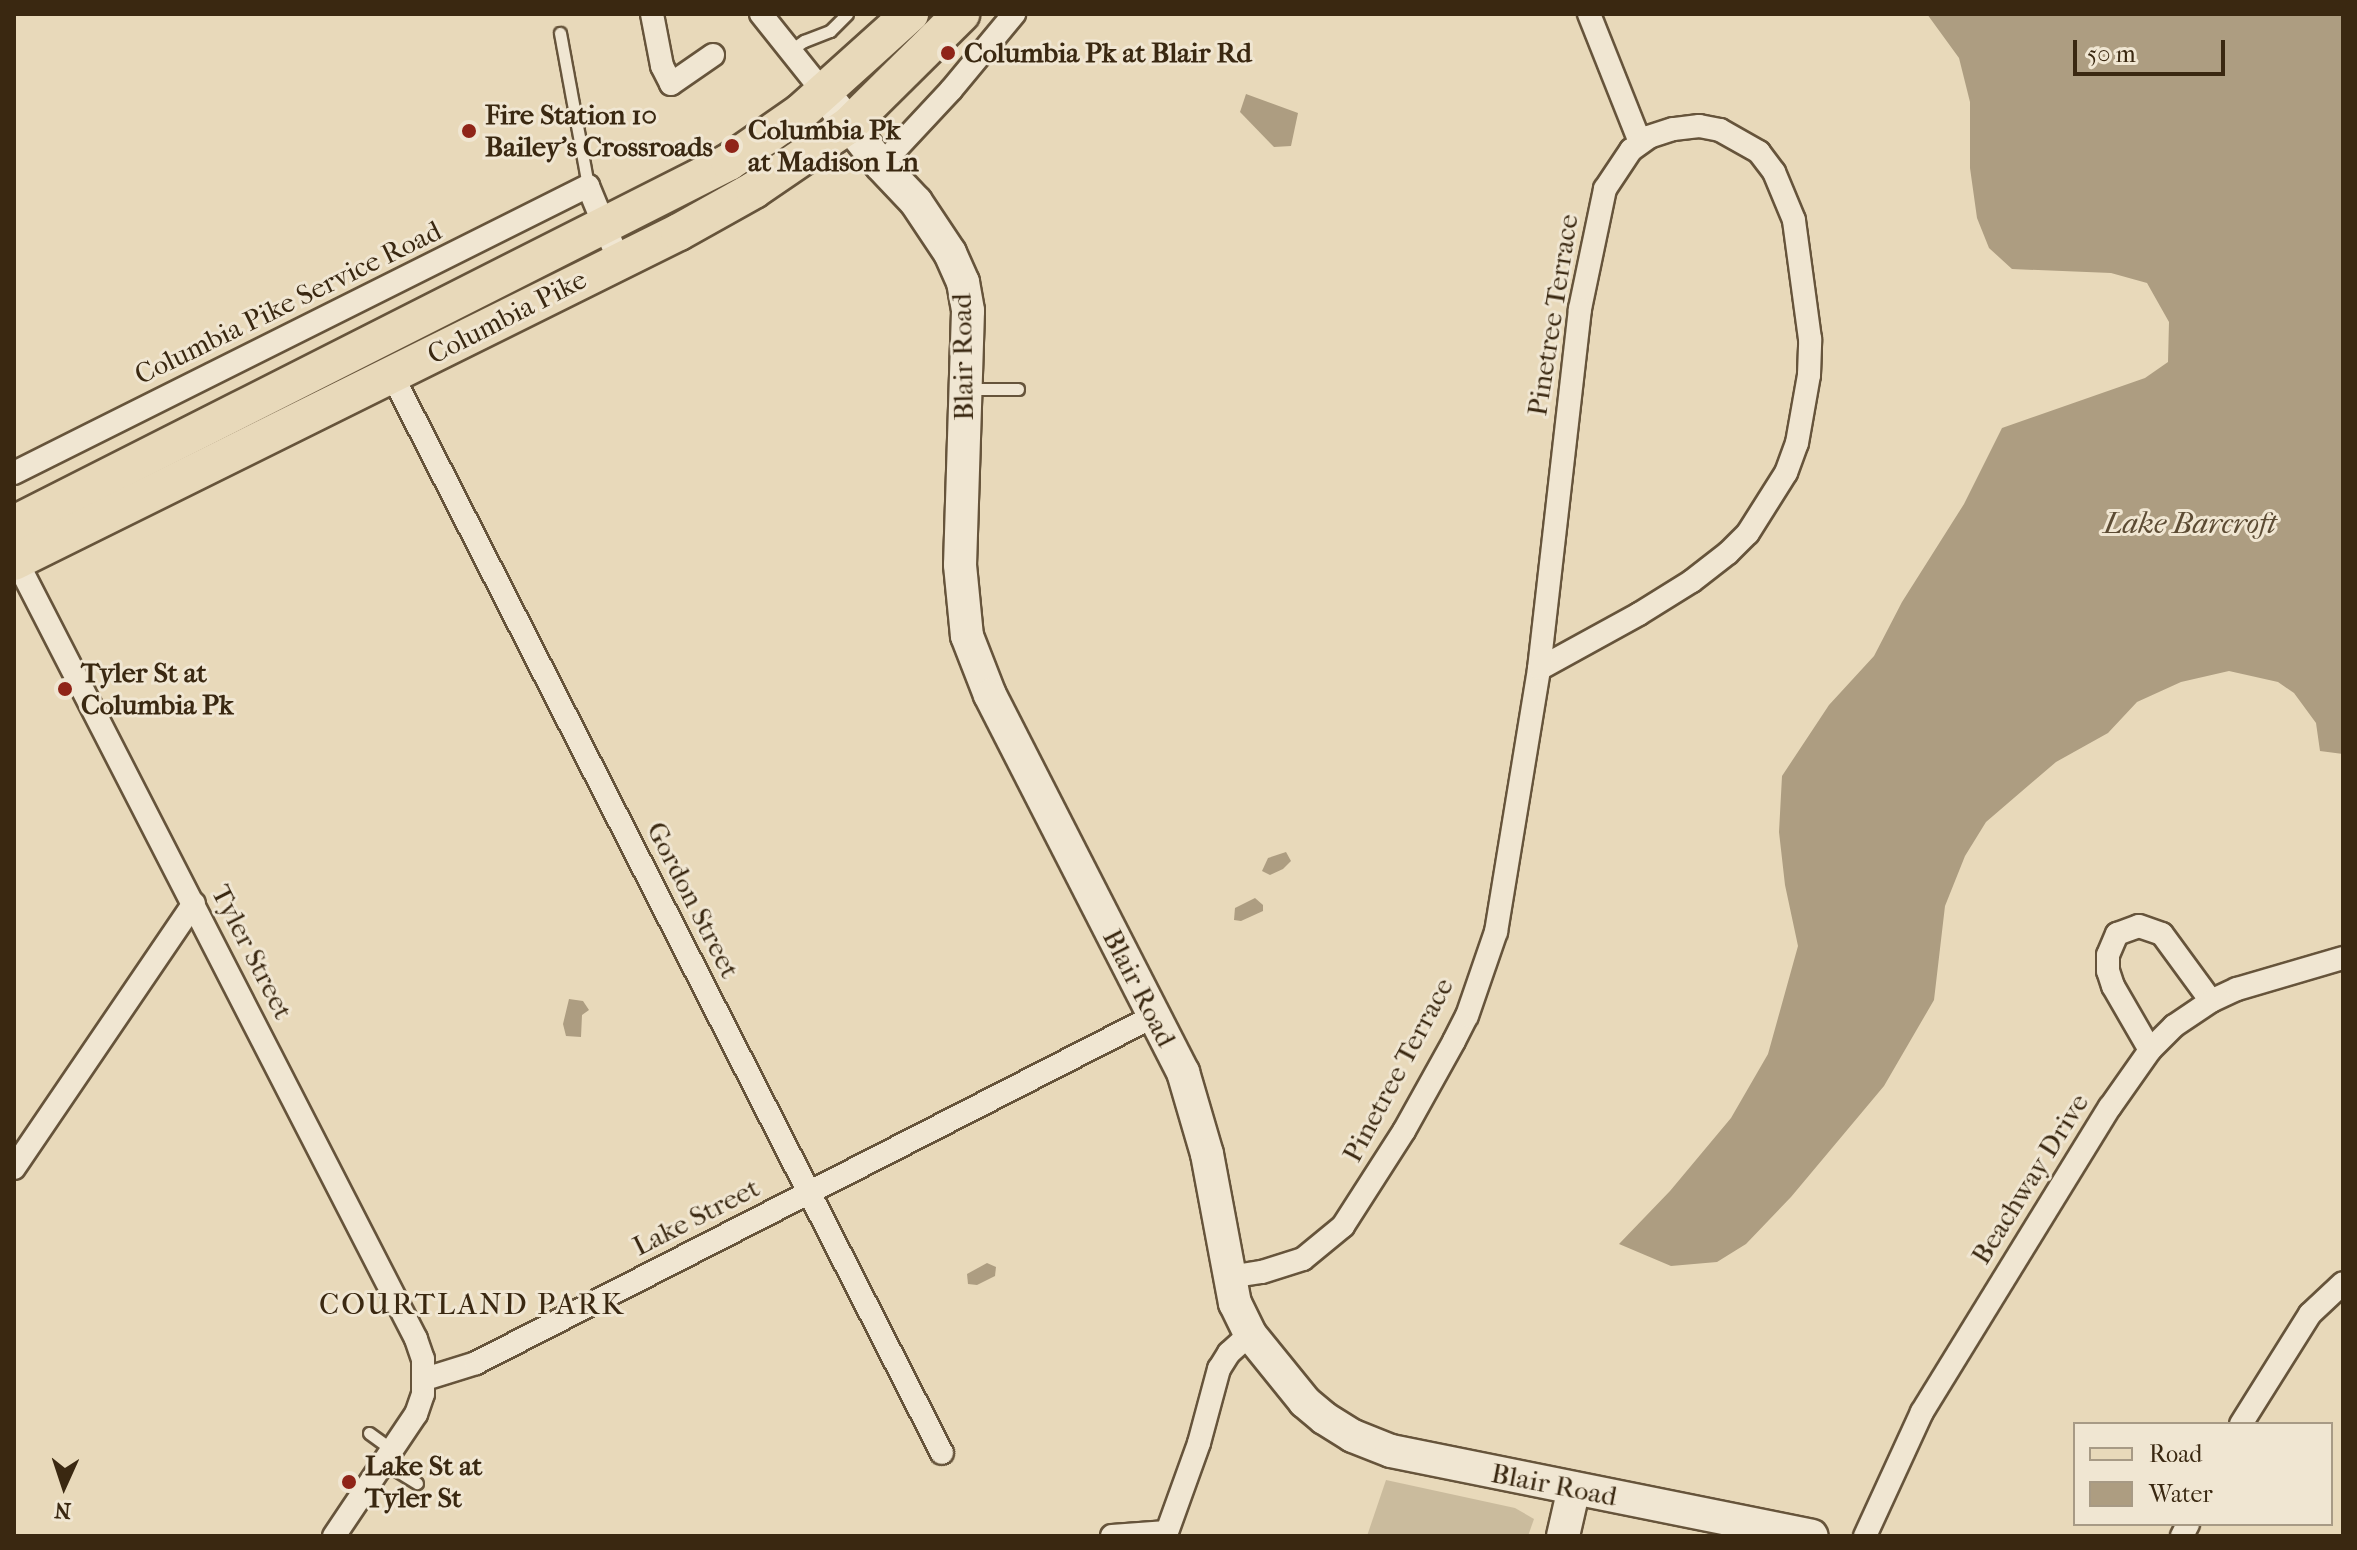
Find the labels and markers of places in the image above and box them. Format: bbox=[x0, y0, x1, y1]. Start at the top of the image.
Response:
place label: Columbia Pk at Blair Rd bbox=[964, 36, 1252, 70]
marker: Columbia Pk at Blair Rd bbox=[939, 44, 957, 62]
place label: Fire Station 10 Bailey's Crossroads bbox=[485, 98, 713, 164]
place label: Columbia Pk at Madison Ln bbox=[748, 113, 919, 179]
marker: Fire Station 10 Bailey's Crossroads bbox=[460, 122, 478, 140]
marker: Columbia Pk at Madison Ln bbox=[723, 137, 741, 155]
place label: Tyler St at Columbia Pk bbox=[81, 656, 233, 722]
marker: Tyler St at Columbia Pk bbox=[56, 680, 74, 698]
place label: Lake St at Tyler St bbox=[365, 1449, 482, 1515]
marker: Lake St at Tyler St bbox=[340, 1473, 358, 1491]

